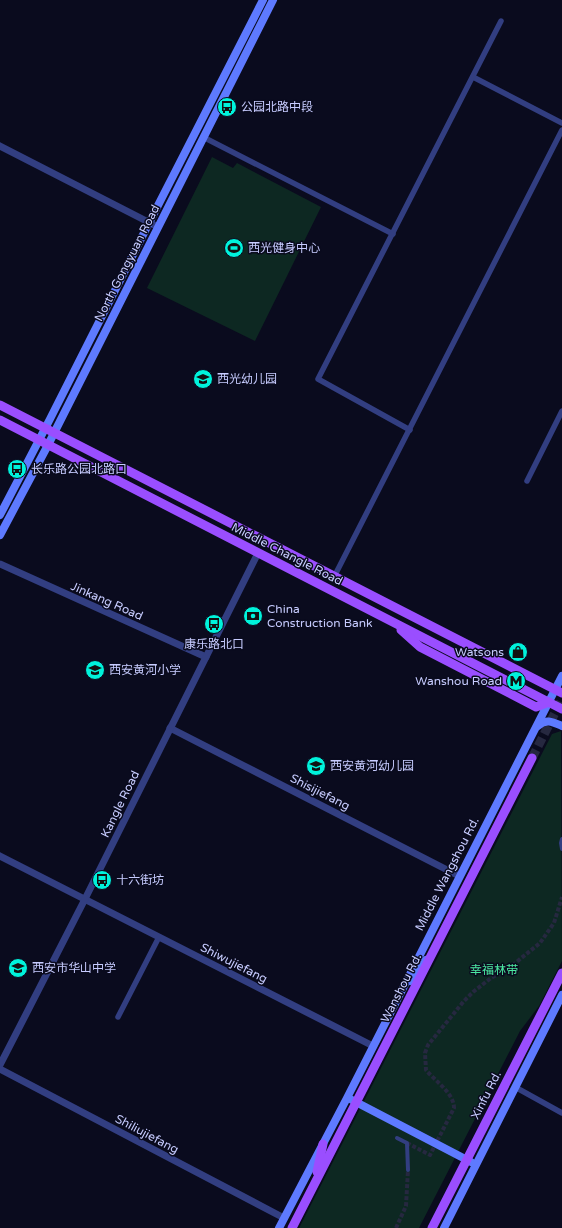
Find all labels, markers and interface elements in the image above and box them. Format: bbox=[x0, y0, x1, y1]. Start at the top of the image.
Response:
bus stop icon: 公园北路中段 bbox=[216, 96, 238, 118]
place label: 公园北路中段 bbox=[241, 100, 313, 114]
street label: North Gongyuan Road bbox=[92, 202, 162, 324]
sports icon: 西光健身中心 bbox=[223, 237, 245, 259]
place label: 西光健身中心 bbox=[248, 241, 320, 255]
school or university icon: 西光幼儿园 bbox=[192, 368, 214, 390]
place label: 西光幼儿园 bbox=[217, 372, 277, 386]
bus stop icon: 长乐路公园北路口 bbox=[6, 458, 28, 480]
place label: 长乐路公园北路口 bbox=[31, 462, 127, 476]
street label: Middle Changle Road bbox=[229, 520, 345, 588]
street label: Jinkang Road bbox=[69, 579, 145, 623]
place label: China Construction Bank bbox=[267, 602, 373, 630]
bank icon: China Construction Bank bbox=[242, 605, 264, 627]
bus stop icon: 康乐路北口 bbox=[203, 613, 225, 635]
place label: 康乐路北口 bbox=[184, 637, 244, 651]
shop icon: Watsons bbox=[507, 641, 529, 663]
place label: Watsons bbox=[455, 645, 504, 659]
school or university icon: 西安黄河小学 bbox=[84, 659, 106, 681]
place label: 西安黄河小学 bbox=[109, 663, 181, 677]
metro station icon: Wanshou Road bbox=[505, 670, 527, 692]
place label: Wanshou Road bbox=[415, 674, 502, 688]
school or university icon: 西安黄河幼儿园 bbox=[305, 755, 327, 777]
place label: 西安黄河幼儿园 bbox=[330, 759, 414, 773]
street label: Kangle Road bbox=[98, 768, 142, 840]
street label: Shisijiefang bbox=[288, 771, 352, 813]
street label: Middle Wangshou Rd. bbox=[412, 815, 482, 933]
bus stop icon: 十六街坊 bbox=[91, 869, 113, 891]
place label: 十六街坊 bbox=[116, 873, 164, 887]
street label: Shiwujiefang bbox=[198, 940, 270, 986]
street label: Wanshou Rd. bbox=[378, 951, 424, 1025]
school or university icon: 西安市华山中学 bbox=[7, 957, 29, 979]
place label: 西安市华山中学 bbox=[32, 961, 116, 975]
park label: 幸福林带 bbox=[470, 963, 518, 977]
street label: Xinfu Rd. bbox=[468, 1068, 504, 1122]
street label: Shiliujiefang bbox=[113, 1111, 181, 1157]

